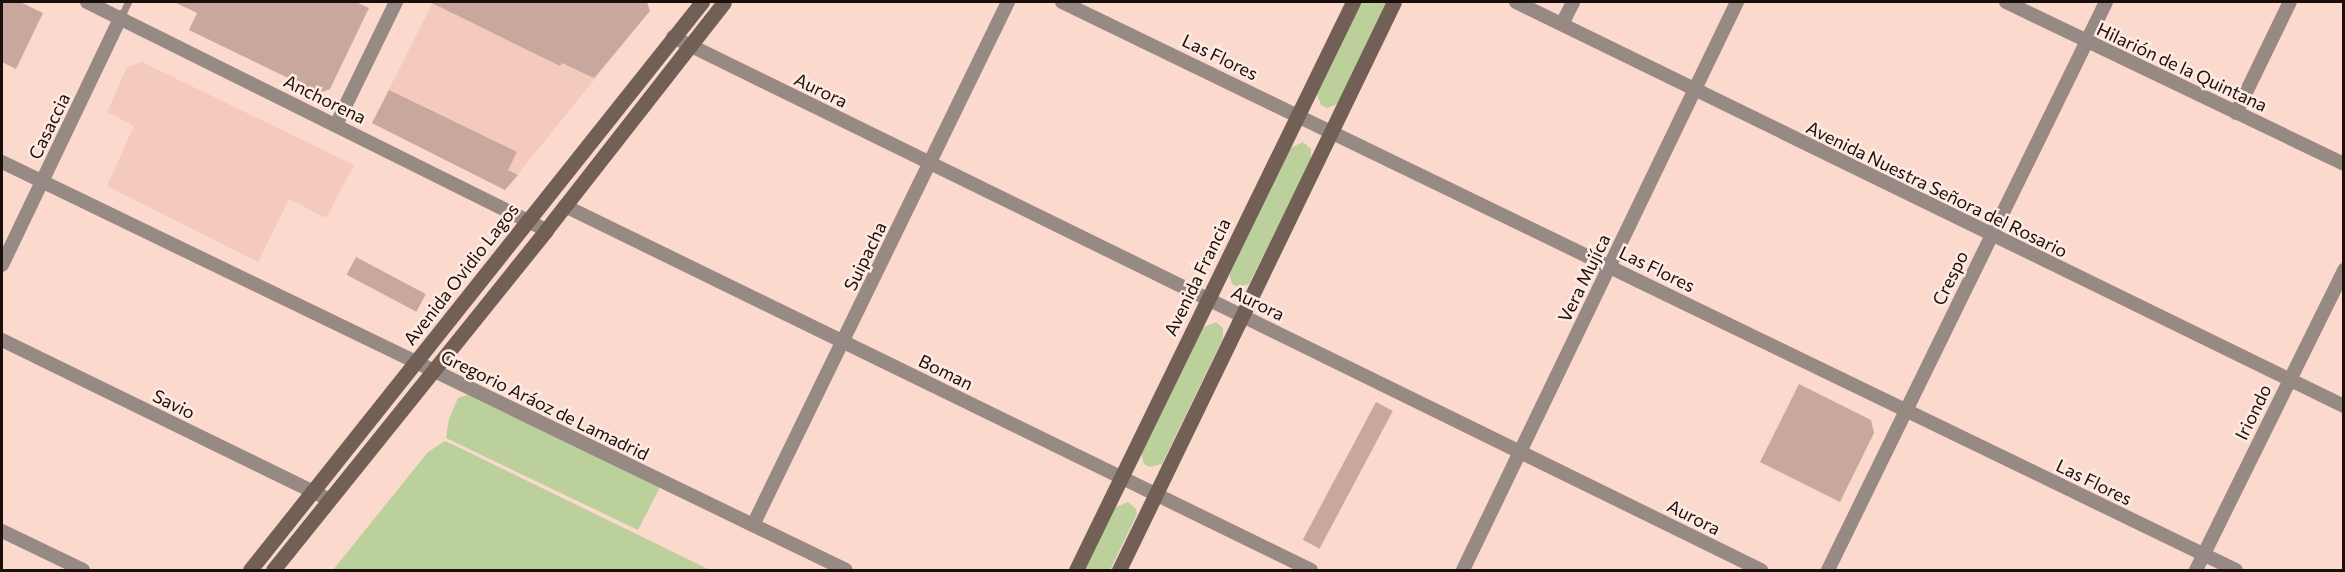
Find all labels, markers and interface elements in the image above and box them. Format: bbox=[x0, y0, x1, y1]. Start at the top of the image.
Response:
street label: Hilarión de la Quintana bbox=[2093, 18, 2271, 116]
street label: Las Flores bbox=[1179, 29, 1261, 85]
street label: Aurora bbox=[791, 68, 851, 112]
street label: Anchorena bbox=[280, 70, 370, 128]
street label: Casaccia bbox=[24, 89, 74, 163]
street label: Avenida Nuestra Señora del Rosario bbox=[1803, 116, 2071, 262]
street label: Avenida Ovidio Lagos bbox=[399, 199, 523, 349]
street label: Avenida Francia bbox=[1159, 215, 1235, 339]
street label: Suipacha bbox=[839, 218, 891, 294]
street label: Vera Mujíca bbox=[1553, 230, 1615, 326]
street label: Las Flores bbox=[1616, 241, 1698, 297]
street label: Crespo bbox=[1928, 247, 1972, 309]
street label: Aurora bbox=[1228, 281, 1288, 325]
street label: Gregorio Aráoz de Lamadrid bbox=[438, 345, 652, 465]
street label: Boman bbox=[915, 350, 977, 394]
street label: Iriondo bbox=[2230, 381, 2276, 443]
street label: Savio bbox=[149, 385, 199, 423]
street label: Las Flores bbox=[2053, 454, 2135, 510]
street label: Aurora bbox=[1664, 495, 1724, 539]

